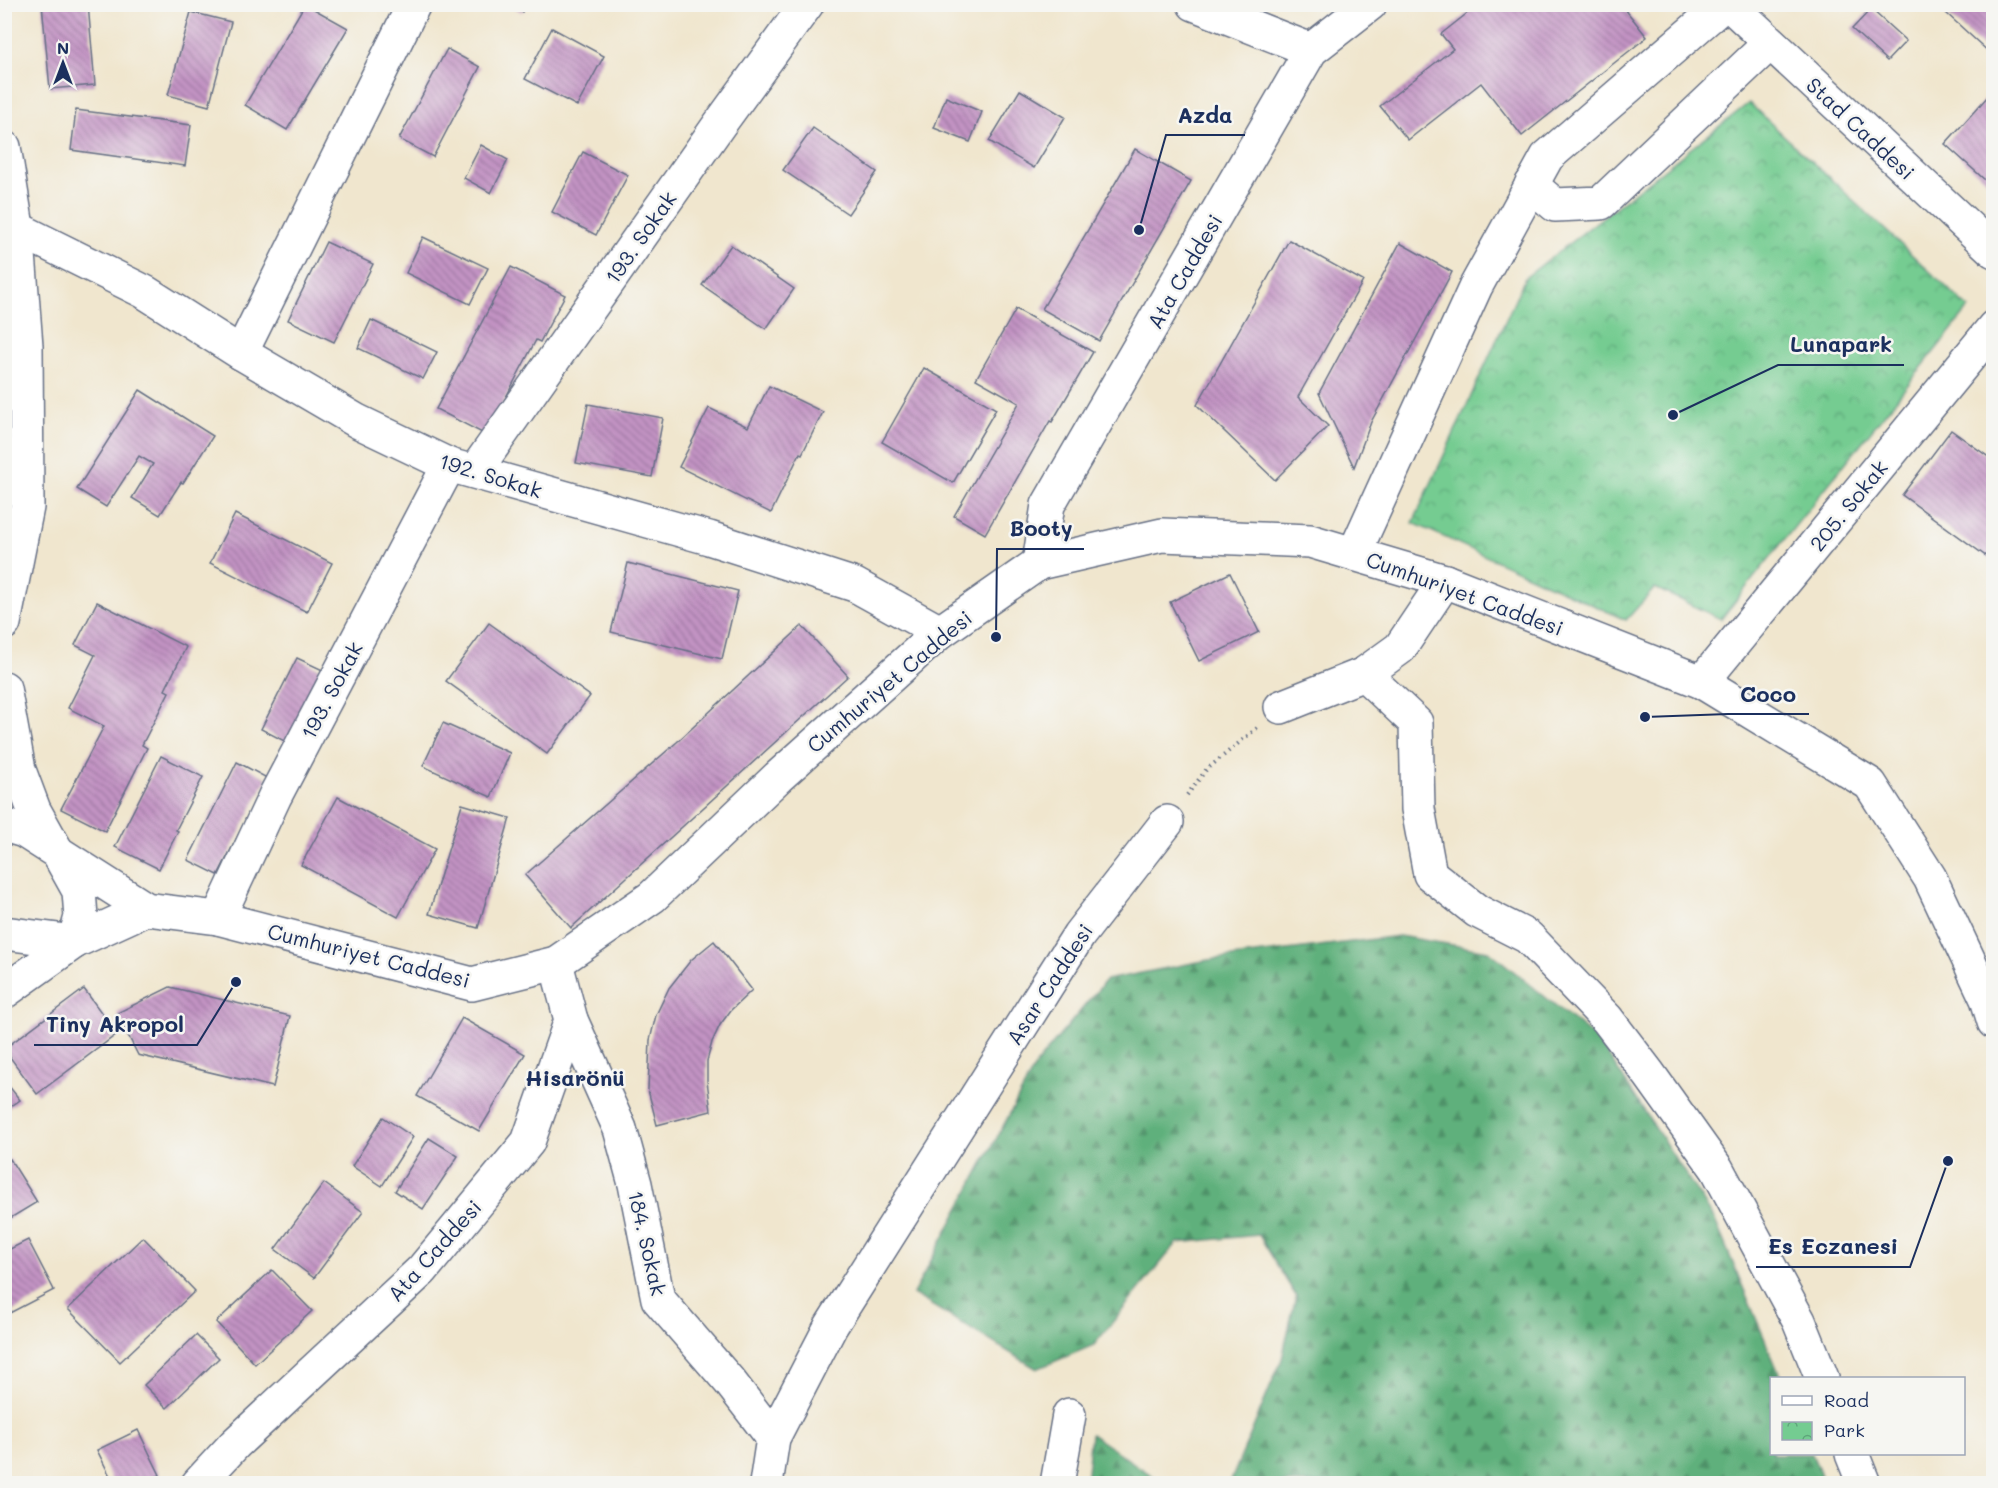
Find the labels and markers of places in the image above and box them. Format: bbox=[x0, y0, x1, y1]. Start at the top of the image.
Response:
callout: Azda bbox=[1166, 95, 1245, 135]
callout: Lunapark bbox=[1778, 325, 1904, 365]
callout: Booty bbox=[997, 509, 1084, 549]
callout: Coco bbox=[1728, 674, 1809, 714]
callout: Tiny Akropol bbox=[34, 1005, 197, 1045]
callout: Es Eczanesi bbox=[1756, 1227, 1910, 1267]

